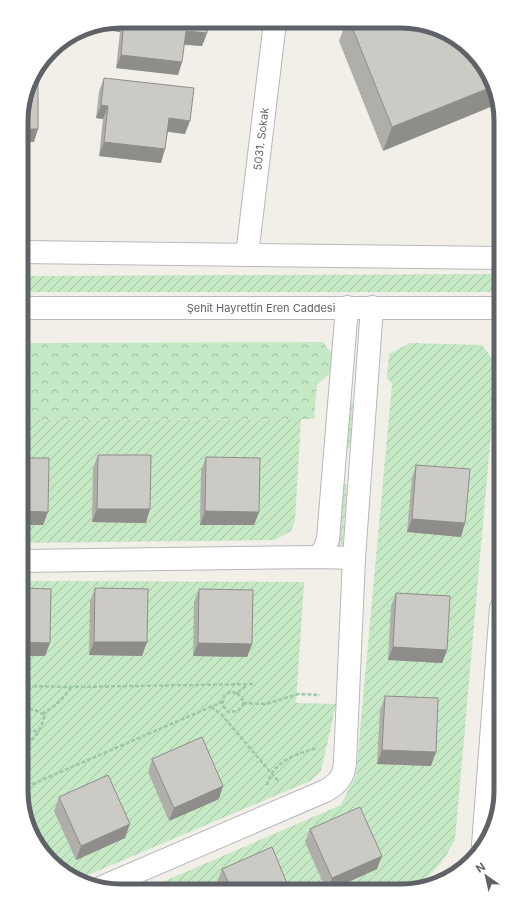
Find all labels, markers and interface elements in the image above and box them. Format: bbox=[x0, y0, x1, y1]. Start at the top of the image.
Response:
street label: 5031. Sokak bbox=[250, 107, 272, 171]
street label: Şehit Hayrettin Eren Caddesi bbox=[187, 301, 335, 315]
north arrow bbox=[466, 856, 506, 896]
text: N bbox=[473, 860, 488, 876]

